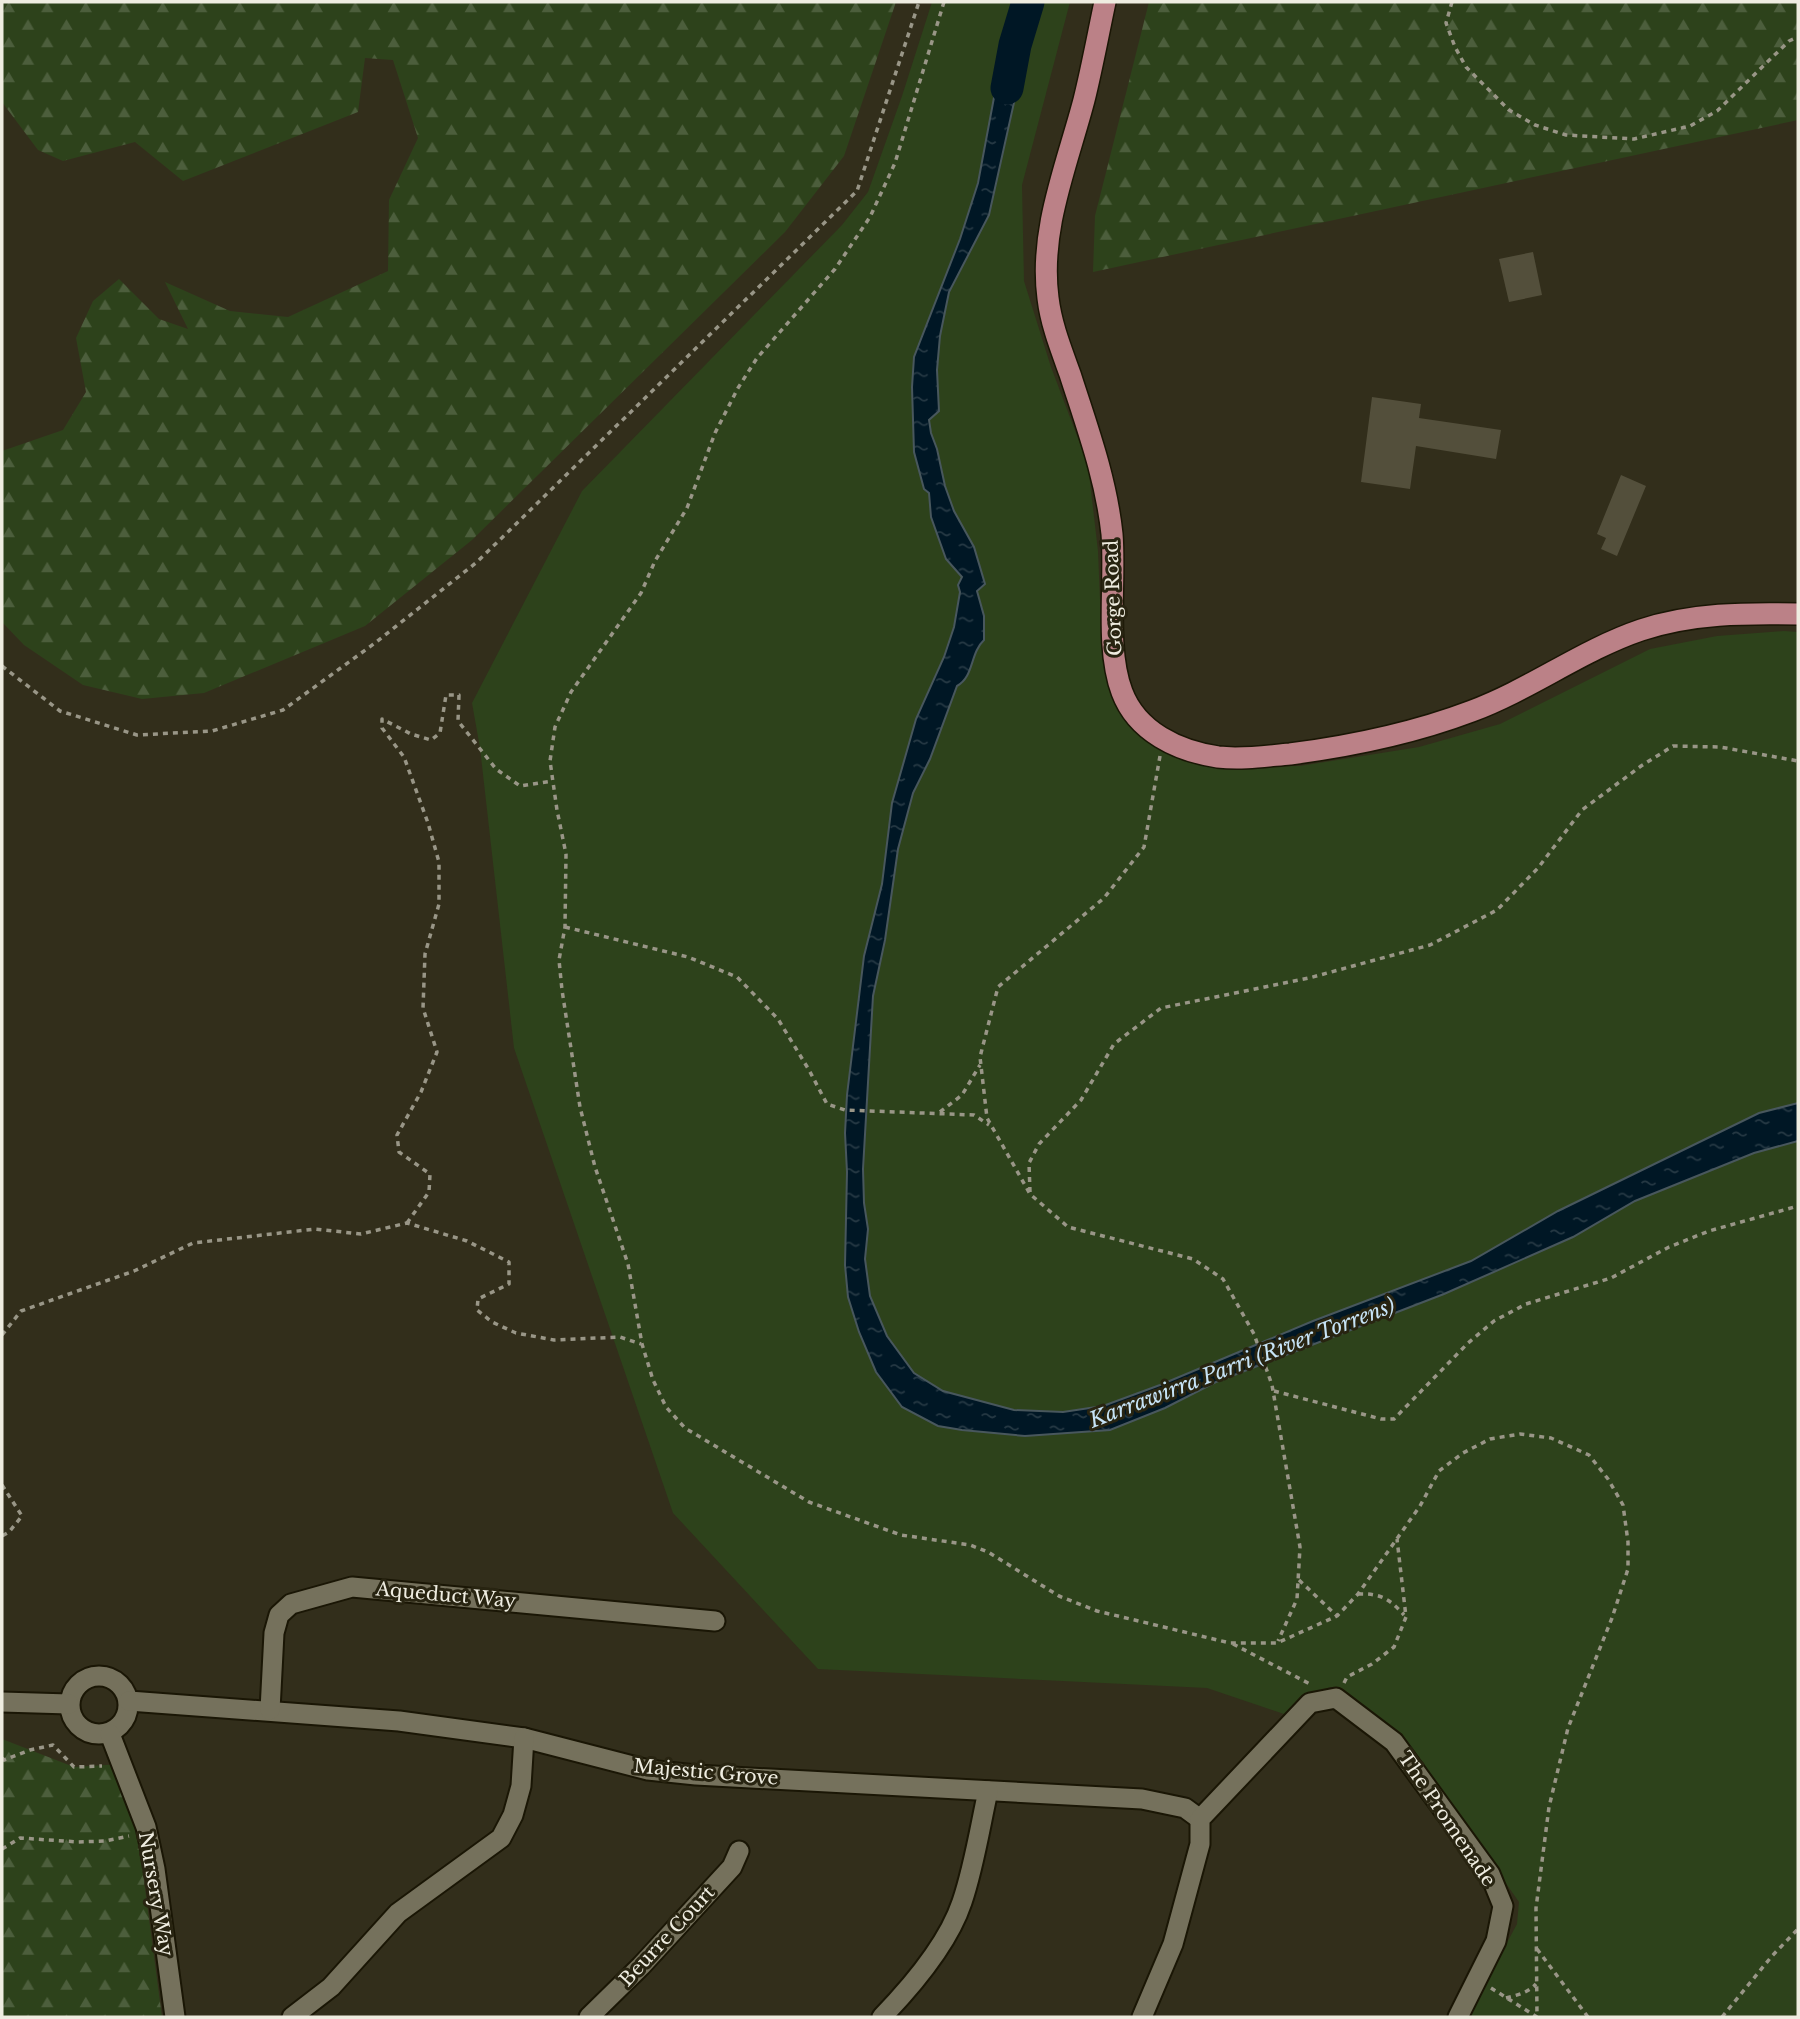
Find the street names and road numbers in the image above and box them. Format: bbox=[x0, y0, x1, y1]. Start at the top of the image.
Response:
street label: Gorge Road bbox=[1099, 539, 1127, 656]
street label: Aqueduct Way bbox=[374, 1577, 517, 1613]
street label: The Promenade bbox=[1393, 1747, 1501, 1891]
street label: Majestic Grove bbox=[633, 1754, 779, 1790]
street label: Nursery Way bbox=[134, 1830, 178, 1958]
street label: Beurre Court bbox=[615, 1880, 720, 1991]

